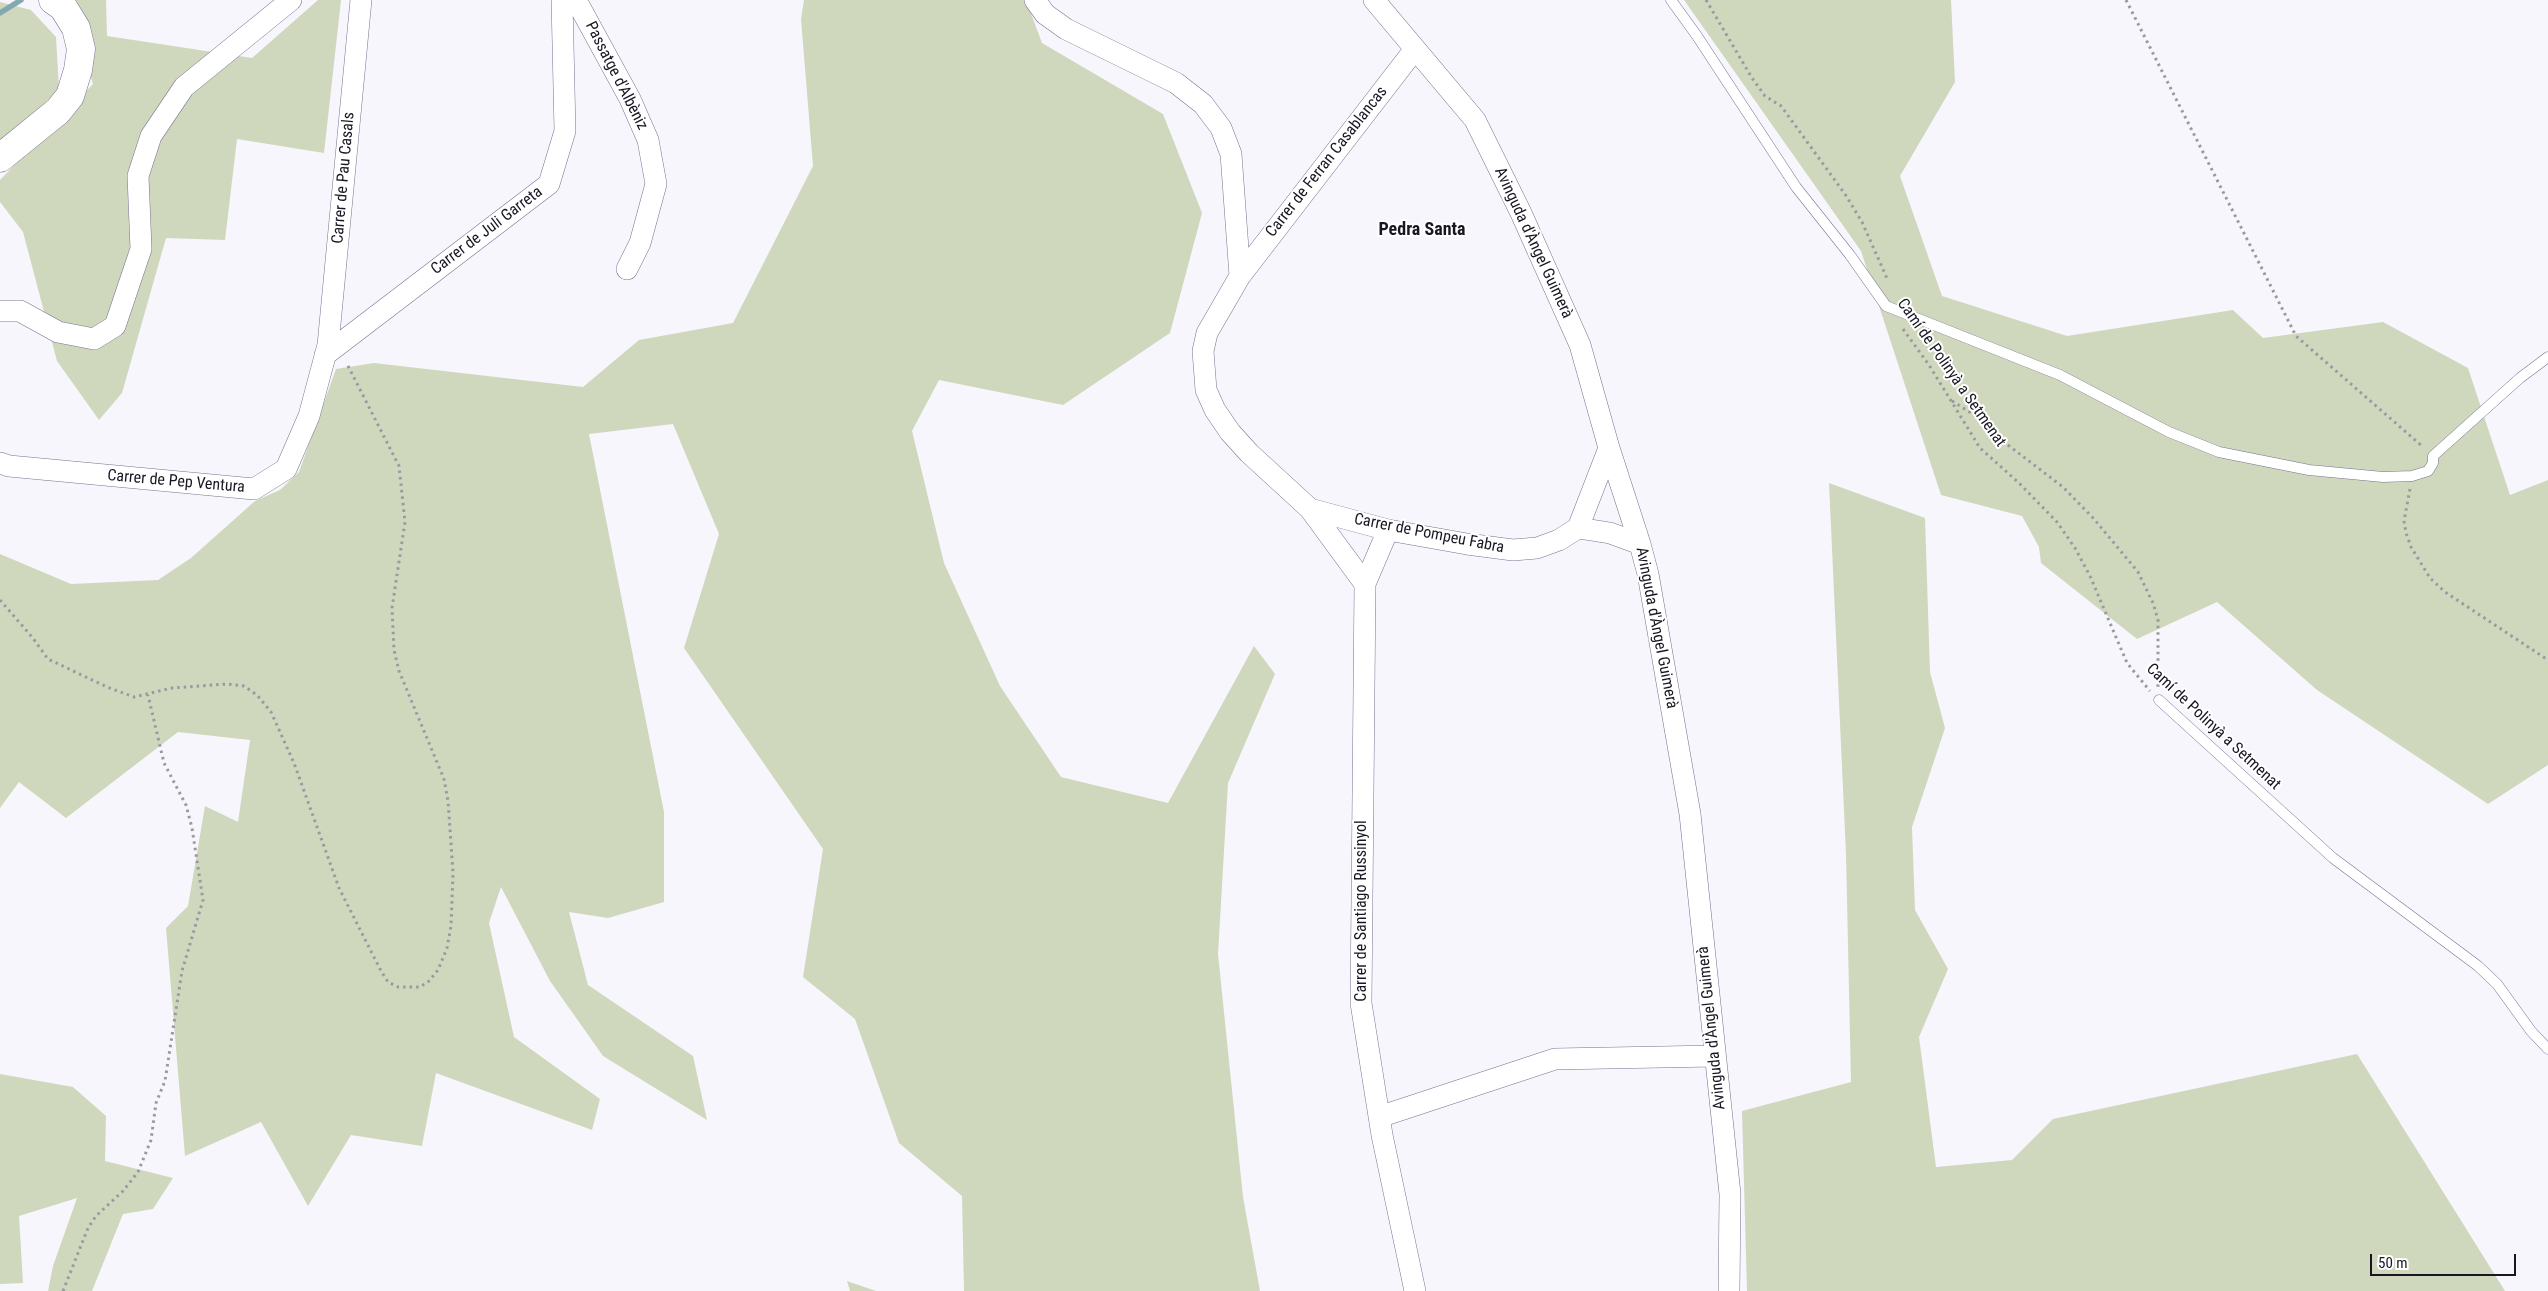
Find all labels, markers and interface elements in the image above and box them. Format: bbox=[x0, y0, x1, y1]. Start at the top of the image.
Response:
street label: Passatge d'Albèniz bbox=[580, 19, 652, 133]
street label: Carrer de Ferran Casablancas bbox=[1262, 83, 1392, 241]
street label: Carrer de Pau Casals bbox=[329, 111, 359, 245]
street label: Avinguda d'Àngel Guimerà bbox=[1490, 165, 1576, 321]
street label: Carrer de Juli Garreta bbox=[427, 183, 547, 279]
district label: Pedra Santa bbox=[1378, 219, 1466, 241]
street label: Camí de Polinyà a Setmenat bbox=[1892, 295, 2010, 451]
street label: Carrer de Pep Ventura bbox=[106, 466, 246, 498]
street label: Carrer de Pompeu Fabra bbox=[1352, 510, 1506, 558]
street label: Avinguda d'Àngel Guimerà bbox=[1631, 546, 1681, 710]
street label: Camí de Polinyà a Setmenat bbox=[2142, 660, 2284, 794]
street label: Carrer de Santiago Russinyol bbox=[1352, 820, 1372, 1002]
street label: Avinguda d'Àngel Guimerà bbox=[1694, 945, 1730, 1111]
scale bar bbox=[2373, 1244, 2519, 1276]
text: 50 m bbox=[2378, 1254, 2408, 1272]

